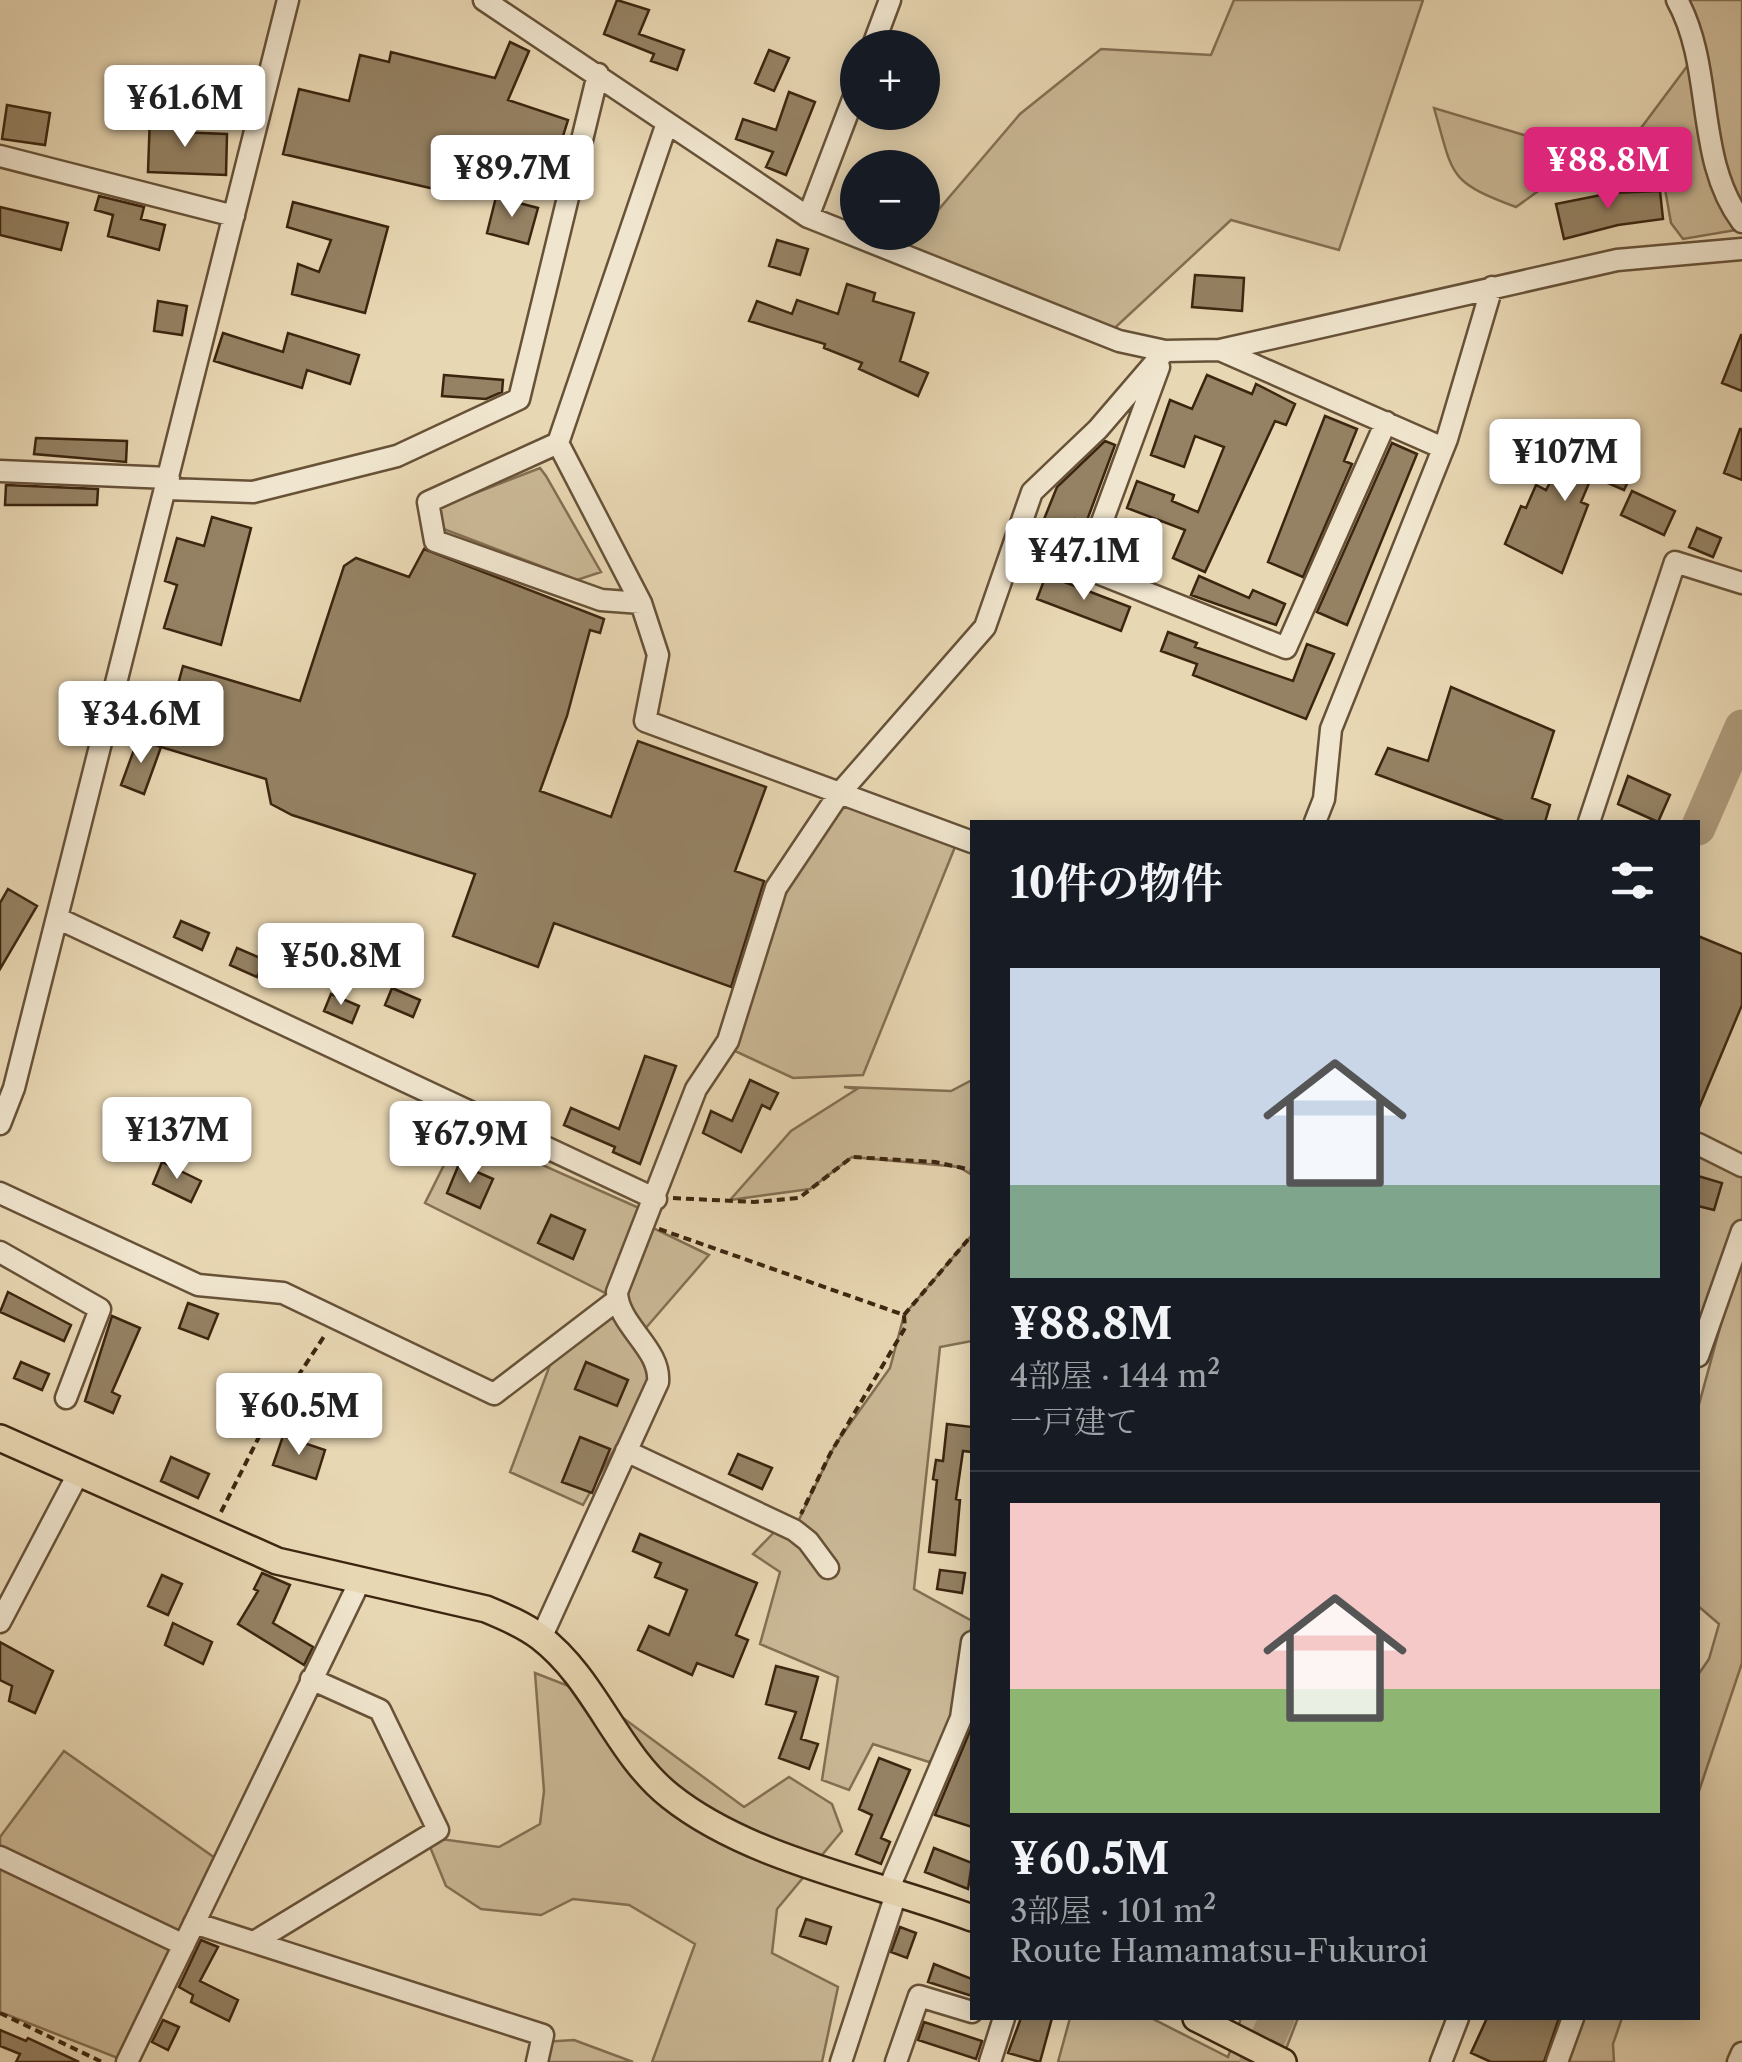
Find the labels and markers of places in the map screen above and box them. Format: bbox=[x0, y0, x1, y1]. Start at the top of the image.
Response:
pin: ¥61.6M bbox=[104, 65, 266, 150]
pin: ¥88.8M bbox=[1527, 127, 1689, 212]
pin: ¥89.7M bbox=[431, 135, 593, 220]
pin: ¥107M bbox=[1495, 419, 1635, 504]
pin: ¥47.1M bbox=[1003, 518, 1165, 603]
pin: ¥34.6M bbox=[60, 681, 222, 766]
pin: ¥50.8M bbox=[260, 923, 422, 1008]
pin: ¥137M bbox=[107, 1097, 247, 1182]
pin: ¥67.9M bbox=[389, 1101, 551, 1186]
pin: ¥60.5M bbox=[218, 1373, 380, 1458]

